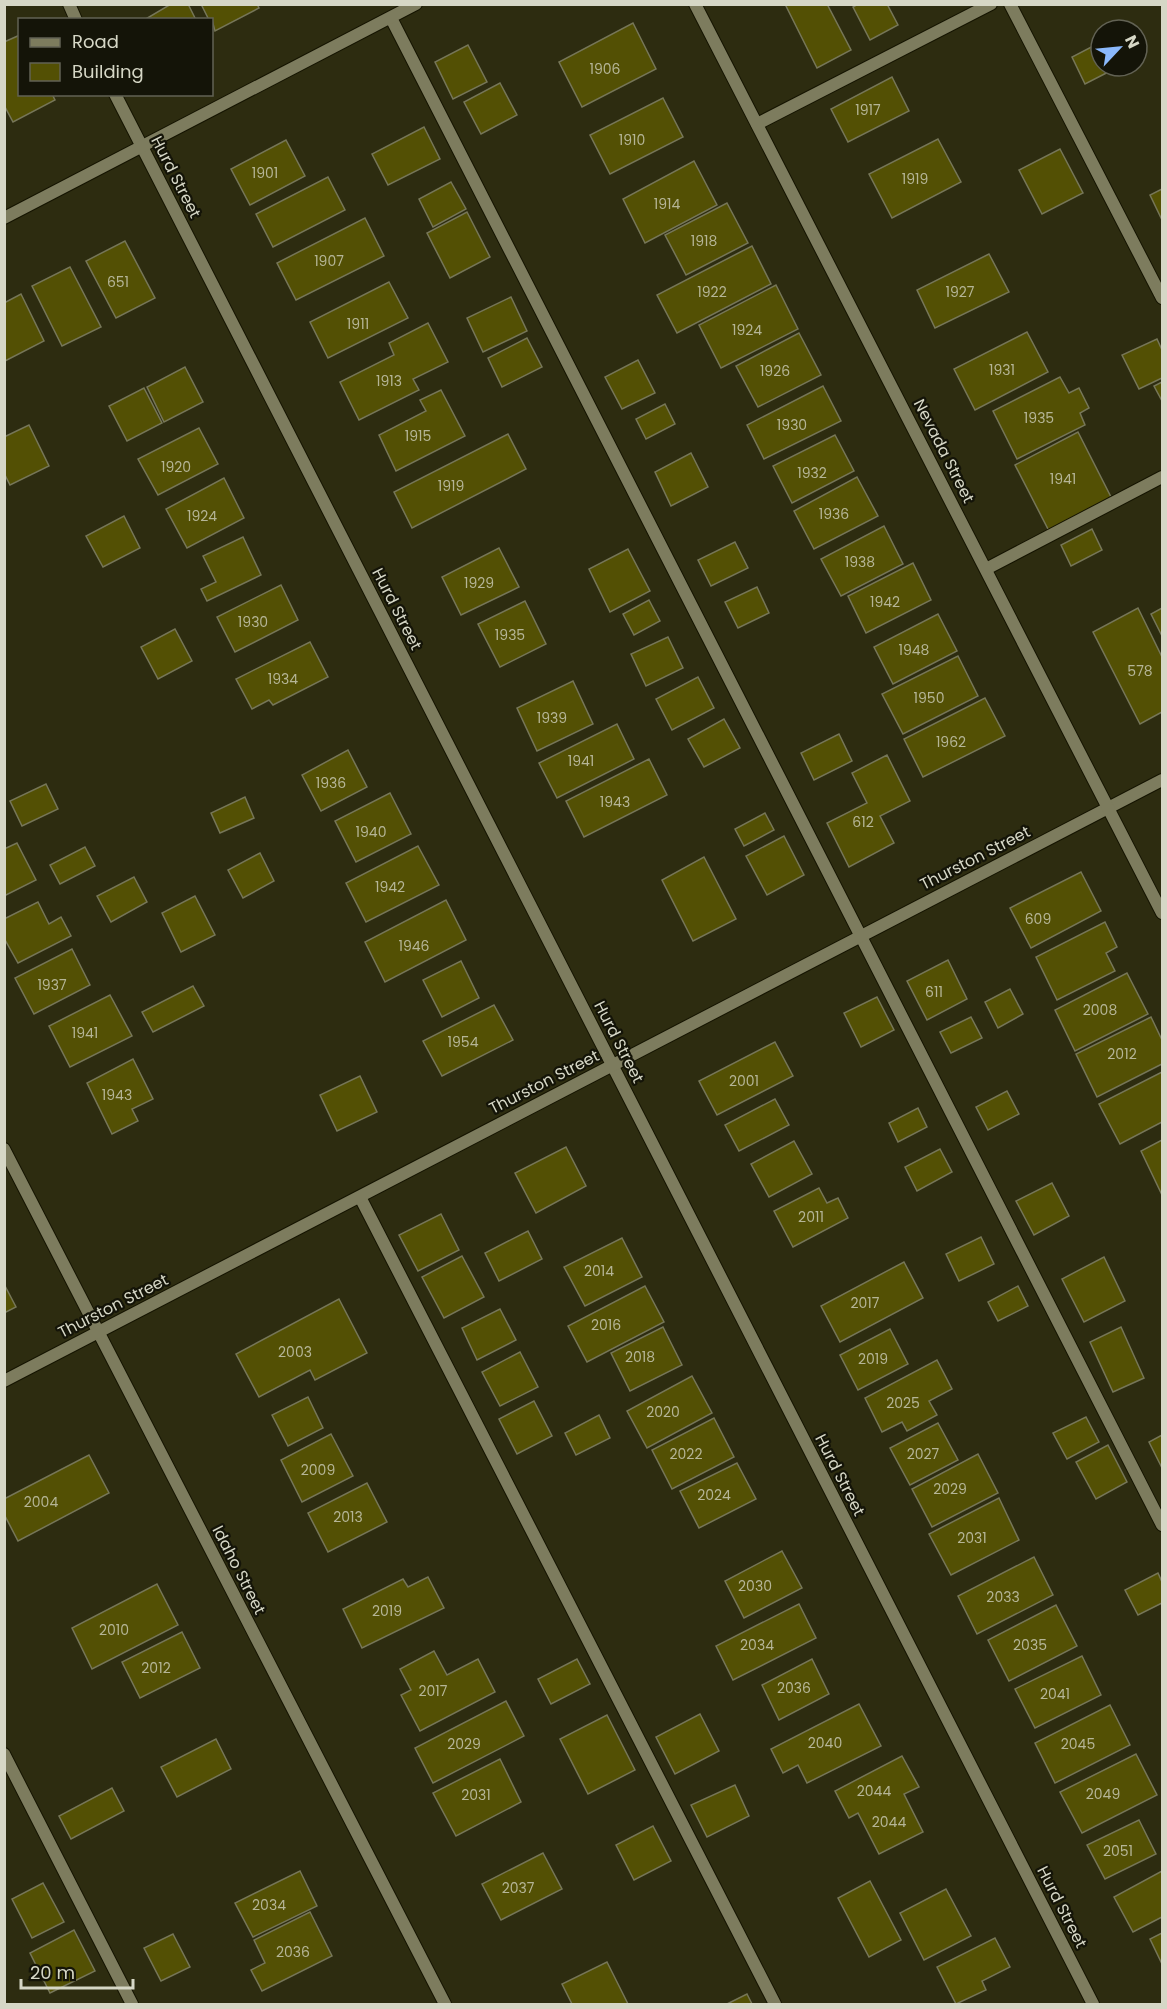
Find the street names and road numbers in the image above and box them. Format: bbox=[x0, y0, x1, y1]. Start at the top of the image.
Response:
street label: Hurd Street bbox=[146, 132, 207, 222]
street label: Nevada Street bbox=[908, 395, 980, 507]
street label: Hurd Street bbox=[367, 564, 428, 654]
street label: Thurston Street bbox=[916, 820, 1034, 896]
street label: Hurd Street bbox=[589, 997, 650, 1087]
street label: Thurston Street bbox=[485, 1044, 603, 1120]
street label: Thurston Street bbox=[54, 1268, 172, 1344]
street label: Hurd Street bbox=[810, 1430, 871, 1520]
street label: Idaho Street bbox=[207, 1521, 271, 1619]
street label: Hurd Street bbox=[1032, 1862, 1093, 1952]

